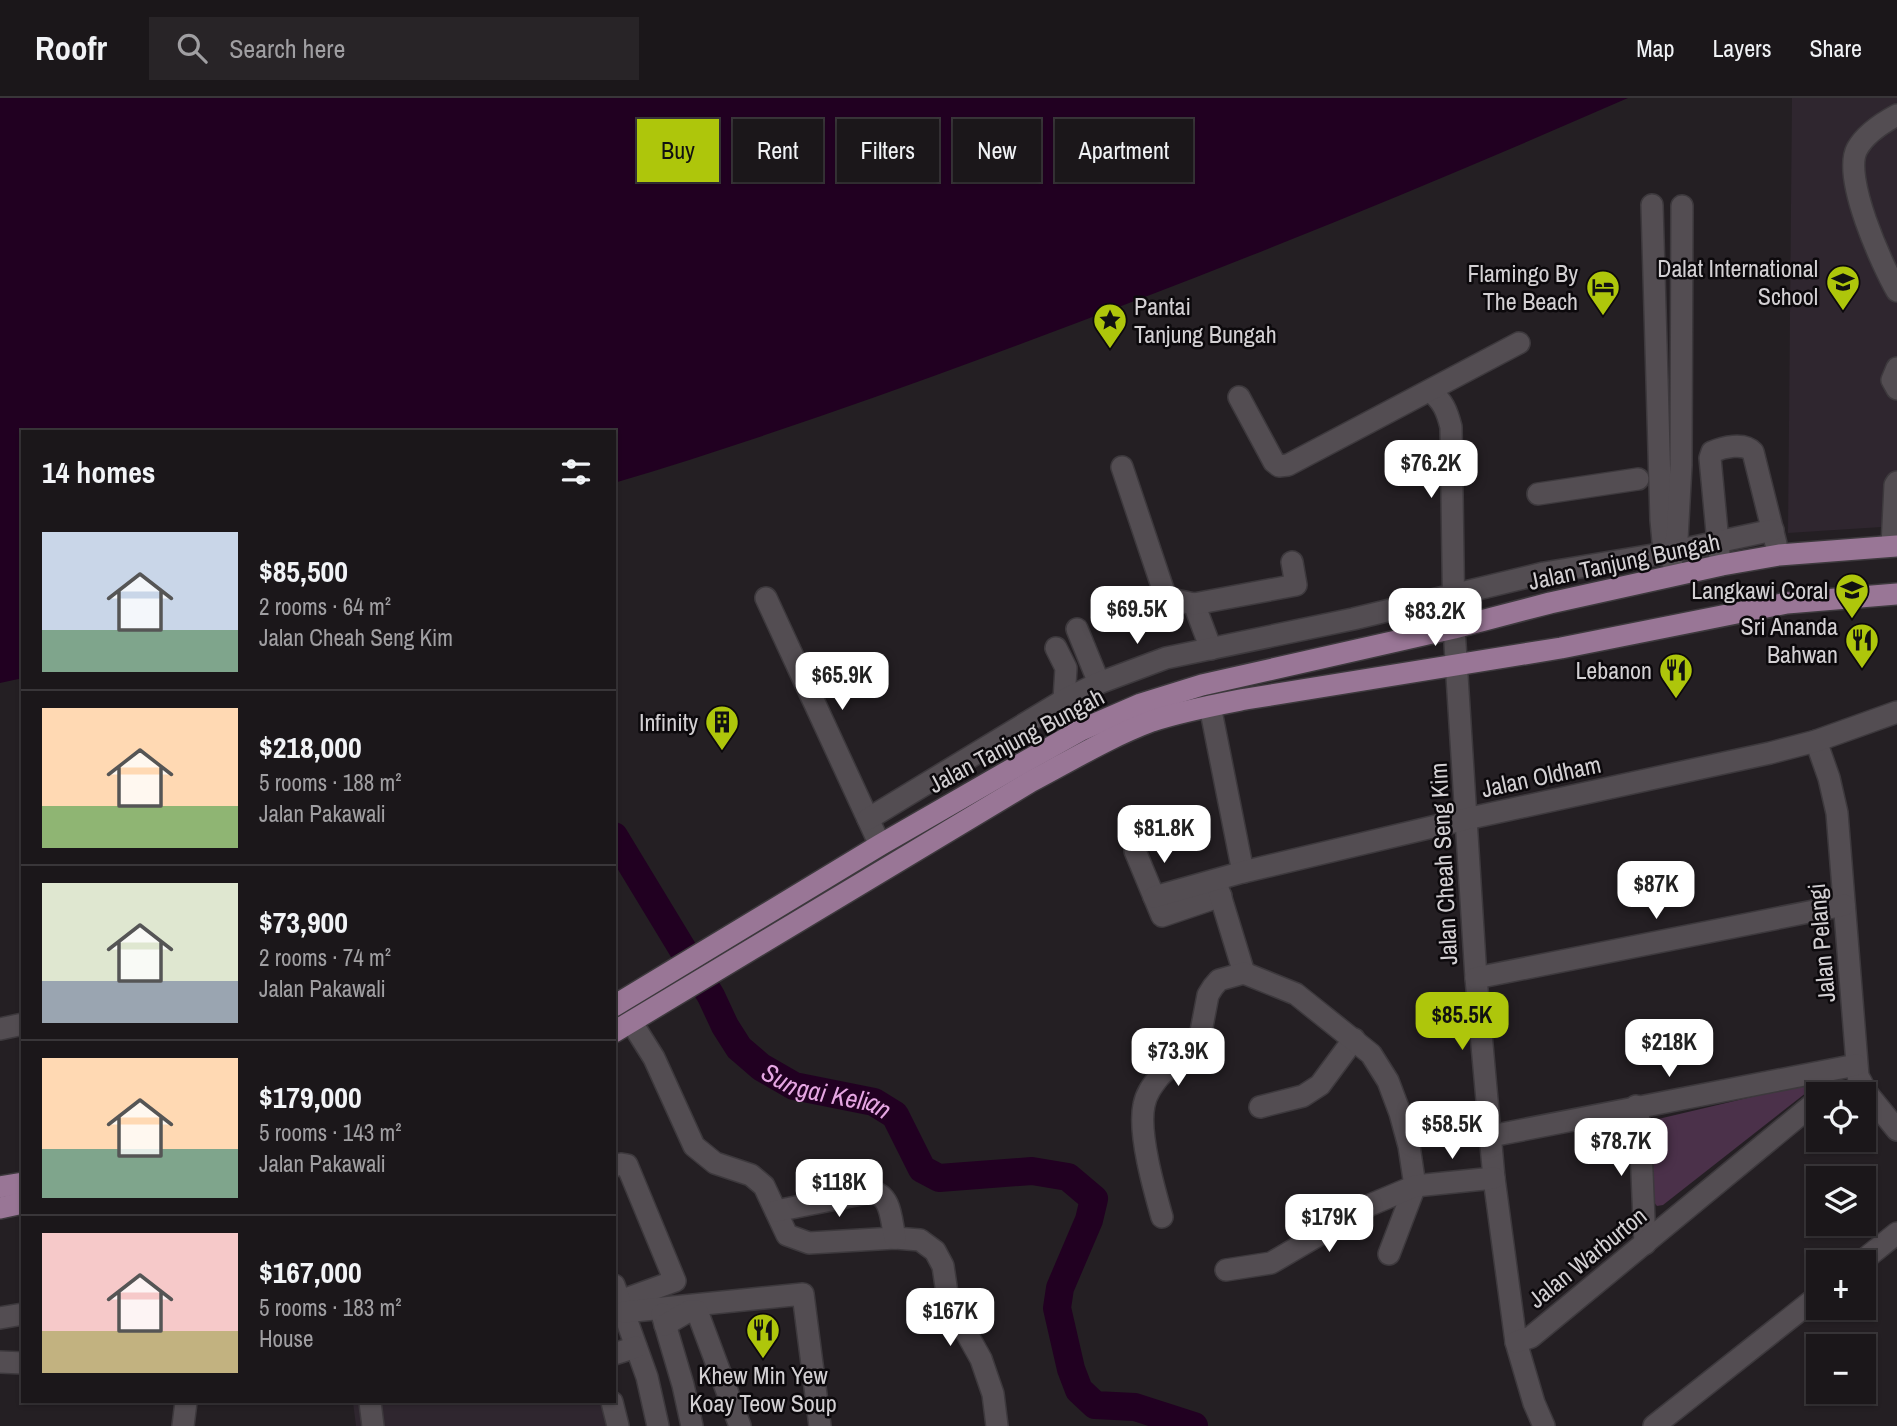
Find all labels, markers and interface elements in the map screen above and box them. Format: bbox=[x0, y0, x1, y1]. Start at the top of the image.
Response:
search box bbox=[149, 17, 639, 80]
text: Roofr bbox=[35, 26, 107, 70]
icon: search bbox=[173, 29, 211, 67]
text: Search here bbox=[229, 31, 345, 66]
text: Map bbox=[1636, 32, 1674, 64]
text: Layers bbox=[1712, 32, 1771, 64]
text: Share bbox=[1809, 32, 1862, 64]
chip: Buy bbox=[637, 119, 719, 182]
chip: Rent bbox=[733, 119, 823, 182]
chip: Filters bbox=[837, 119, 939, 182]
chip: New bbox=[953, 119, 1041, 182]
chip: Apartment bbox=[1055, 119, 1193, 182]
place label: Dalat International School bbox=[1657, 252, 1818, 312]
place label: Flamingo By The Beach bbox=[1468, 257, 1578, 317]
school or university icon: Dalat International School bbox=[1824, 263, 1862, 312]
hotel icon: Flamingo By The Beach bbox=[1584, 268, 1622, 317]
place label: Pantai Tanjung Bungah bbox=[1134, 290, 1277, 350]
place icon: Pantai Tanjung Bungah bbox=[1091, 301, 1129, 350]
pin: $76.2K bbox=[1374, 440, 1488, 500]
text: $76.2K bbox=[1401, 447, 1461, 478]
text: 14 homes bbox=[42, 452, 156, 492]
icon: filters bbox=[557, 453, 595, 491]
street label: Jalan Tanjung Bungah bbox=[1525, 525, 1723, 597]
text: $85,500 bbox=[259, 551, 348, 591]
icon: home bbox=[98, 560, 182, 644]
school or university icon: Langkawi Coral bbox=[1833, 571, 1871, 620]
place label: Langkawi Coral bbox=[1691, 574, 1828, 606]
pin: $69.5K bbox=[1080, 587, 1194, 646]
pin: $83.2K bbox=[1378, 588, 1492, 648]
text: 2 rooms · 64 m² bbox=[259, 591, 391, 622]
text: $69.5K bbox=[1107, 593, 1167, 624]
text: $83.2K bbox=[1405, 595, 1465, 626]
place label: Sri Ananda Bahwan bbox=[1741, 610, 1838, 670]
restaurant icon: Sri Ananda Bahwan bbox=[1843, 621, 1881, 670]
text: Jalan Cheah Seng Kim bbox=[259, 622, 453, 653]
restaurant icon: Lebanon bbox=[1657, 651, 1695, 700]
pin: $65.9K bbox=[785, 652, 899, 712]
place label: Lebanon bbox=[1575, 654, 1652, 686]
text: $65.9K bbox=[812, 659, 872, 690]
street label: Jalan Tanjung Bungah bbox=[922, 680, 1110, 800]
building icon: Infinity bbox=[703, 703, 741, 752]
place label: Infinity bbox=[639, 706, 698, 738]
text: $218,000 bbox=[259, 727, 362, 767]
icon: home bbox=[98, 736, 182, 820]
street label: Jalan Oldham bbox=[1478, 748, 1604, 804]
street label: Jalan Cheah Seng Kim bbox=[1422, 762, 1464, 966]
text: 5 rooms · 188 m² bbox=[259, 767, 402, 798]
text: Jalan Pakawali bbox=[259, 798, 386, 829]
pin: $81.8K bbox=[1107, 806, 1221, 865]
text: $81.8K bbox=[1134, 812, 1194, 843]
pin: $87K bbox=[1615, 862, 1697, 921]
text: $87K bbox=[1633, 868, 1679, 899]
street label: Jalan Pelangi bbox=[1800, 882, 1842, 1004]
text: $73,900 bbox=[259, 902, 348, 942]
icon: home bbox=[98, 911, 182, 995]
text: 2 rooms · 74 m² bbox=[259, 942, 391, 973]
text: Jalan Pakawali bbox=[259, 973, 386, 1004]
pin: $85.5K bbox=[1405, 992, 1519, 1052]
text: $85.5K bbox=[1432, 999, 1492, 1030]
pin: $218K bbox=[1620, 1020, 1718, 1079]
text: $218K bbox=[1641, 1026, 1697, 1057]
pin: $73.9K bbox=[1121, 1028, 1235, 1088]
text: $73.9K bbox=[1148, 1035, 1208, 1066]
water label: Sungai Kelian bbox=[755, 1054, 899, 1126]
text: $179,000 bbox=[259, 1077, 362, 1117]
map controls bbox=[1806, 1082, 1876, 1404]
button: locate bbox=[1806, 1082, 1876, 1152]
icon: home bbox=[98, 1086, 182, 1170]
pin: $58.5K bbox=[1395, 1102, 1509, 1161]
text: $58.5K bbox=[1422, 1108, 1482, 1139]
text: 5 rooms · 143 m² bbox=[259, 1117, 402, 1148]
pin: $78.7K bbox=[1564, 1118, 1678, 1178]
text: $78.7K bbox=[1591, 1125, 1651, 1156]
text: Jalan Pakawali bbox=[259, 1148, 386, 1179]
pin: $118K bbox=[790, 1160, 888, 1219]
text: $118K bbox=[812, 1166, 866, 1197]
button: layers bbox=[1806, 1166, 1876, 1236]
pin: $179K bbox=[1280, 1194, 1378, 1254]
street label: Jalan Warburton bbox=[1521, 1199, 1653, 1315]
text: $179K bbox=[1301, 1201, 1357, 1232]
button: + bbox=[1806, 1250, 1876, 1320]
text: $167,000 bbox=[259, 1252, 362, 1292]
icon: home bbox=[98, 1261, 182, 1345]
pin: $167K bbox=[901, 1288, 999, 1348]
text: 5 rooms · 183 m² bbox=[259, 1292, 402, 1323]
text: $167K bbox=[922, 1295, 978, 1326]
restaurant icon: Khew Min Yew Koay Teow Soup bbox=[744, 1311, 782, 1360]
text: House bbox=[259, 1323, 314, 1354]
button: − bbox=[1806, 1334, 1876, 1404]
place label: Khew Min Yew Koay Teow Soup bbox=[689, 1359, 837, 1419]

